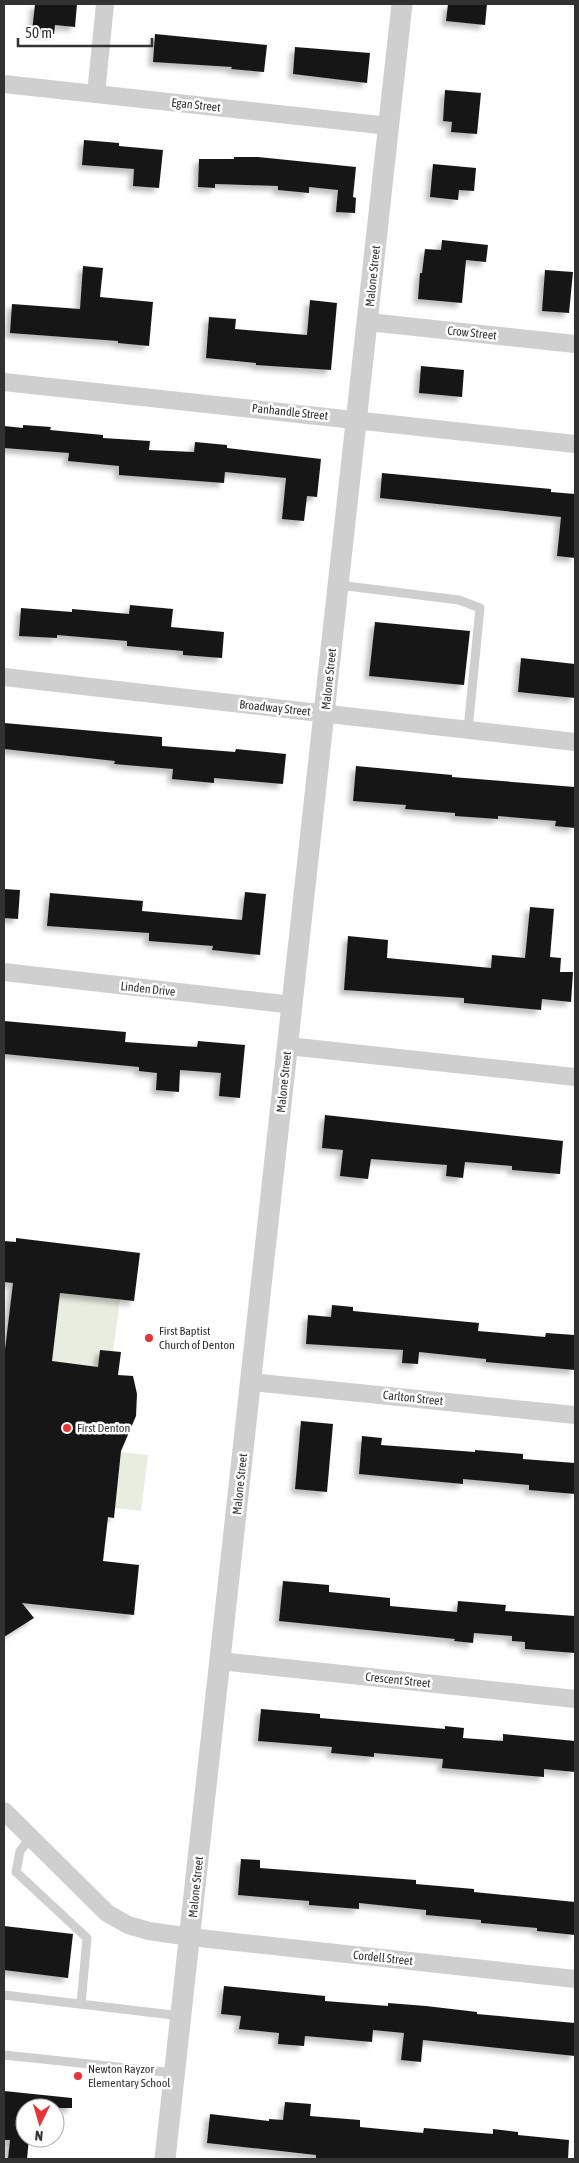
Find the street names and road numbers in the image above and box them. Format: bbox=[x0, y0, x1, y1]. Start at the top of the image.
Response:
street label: Egan Street bbox=[171, 95, 222, 115]
street label: Malone Street bbox=[363, 244, 383, 307]
street label: Crow Street bbox=[447, 323, 498, 343]
street label: Panhandle Street bbox=[251, 401, 329, 423]
street label: Malone Street bbox=[319, 647, 339, 710]
street label: Broadway Street bbox=[239, 697, 312, 719]
street label: Linden Drive bbox=[120, 979, 176, 999]
street label: Malone Street bbox=[274, 1050, 294, 1113]
street label: Carlton Street bbox=[382, 1388, 444, 1408]
street label: Malone Street bbox=[230, 1452, 250, 1515]
street label: Crescent Street bbox=[365, 1670, 432, 1690]
street label: Malone Street bbox=[186, 1855, 206, 1918]
street label: Cordell Street bbox=[352, 1948, 414, 1968]

